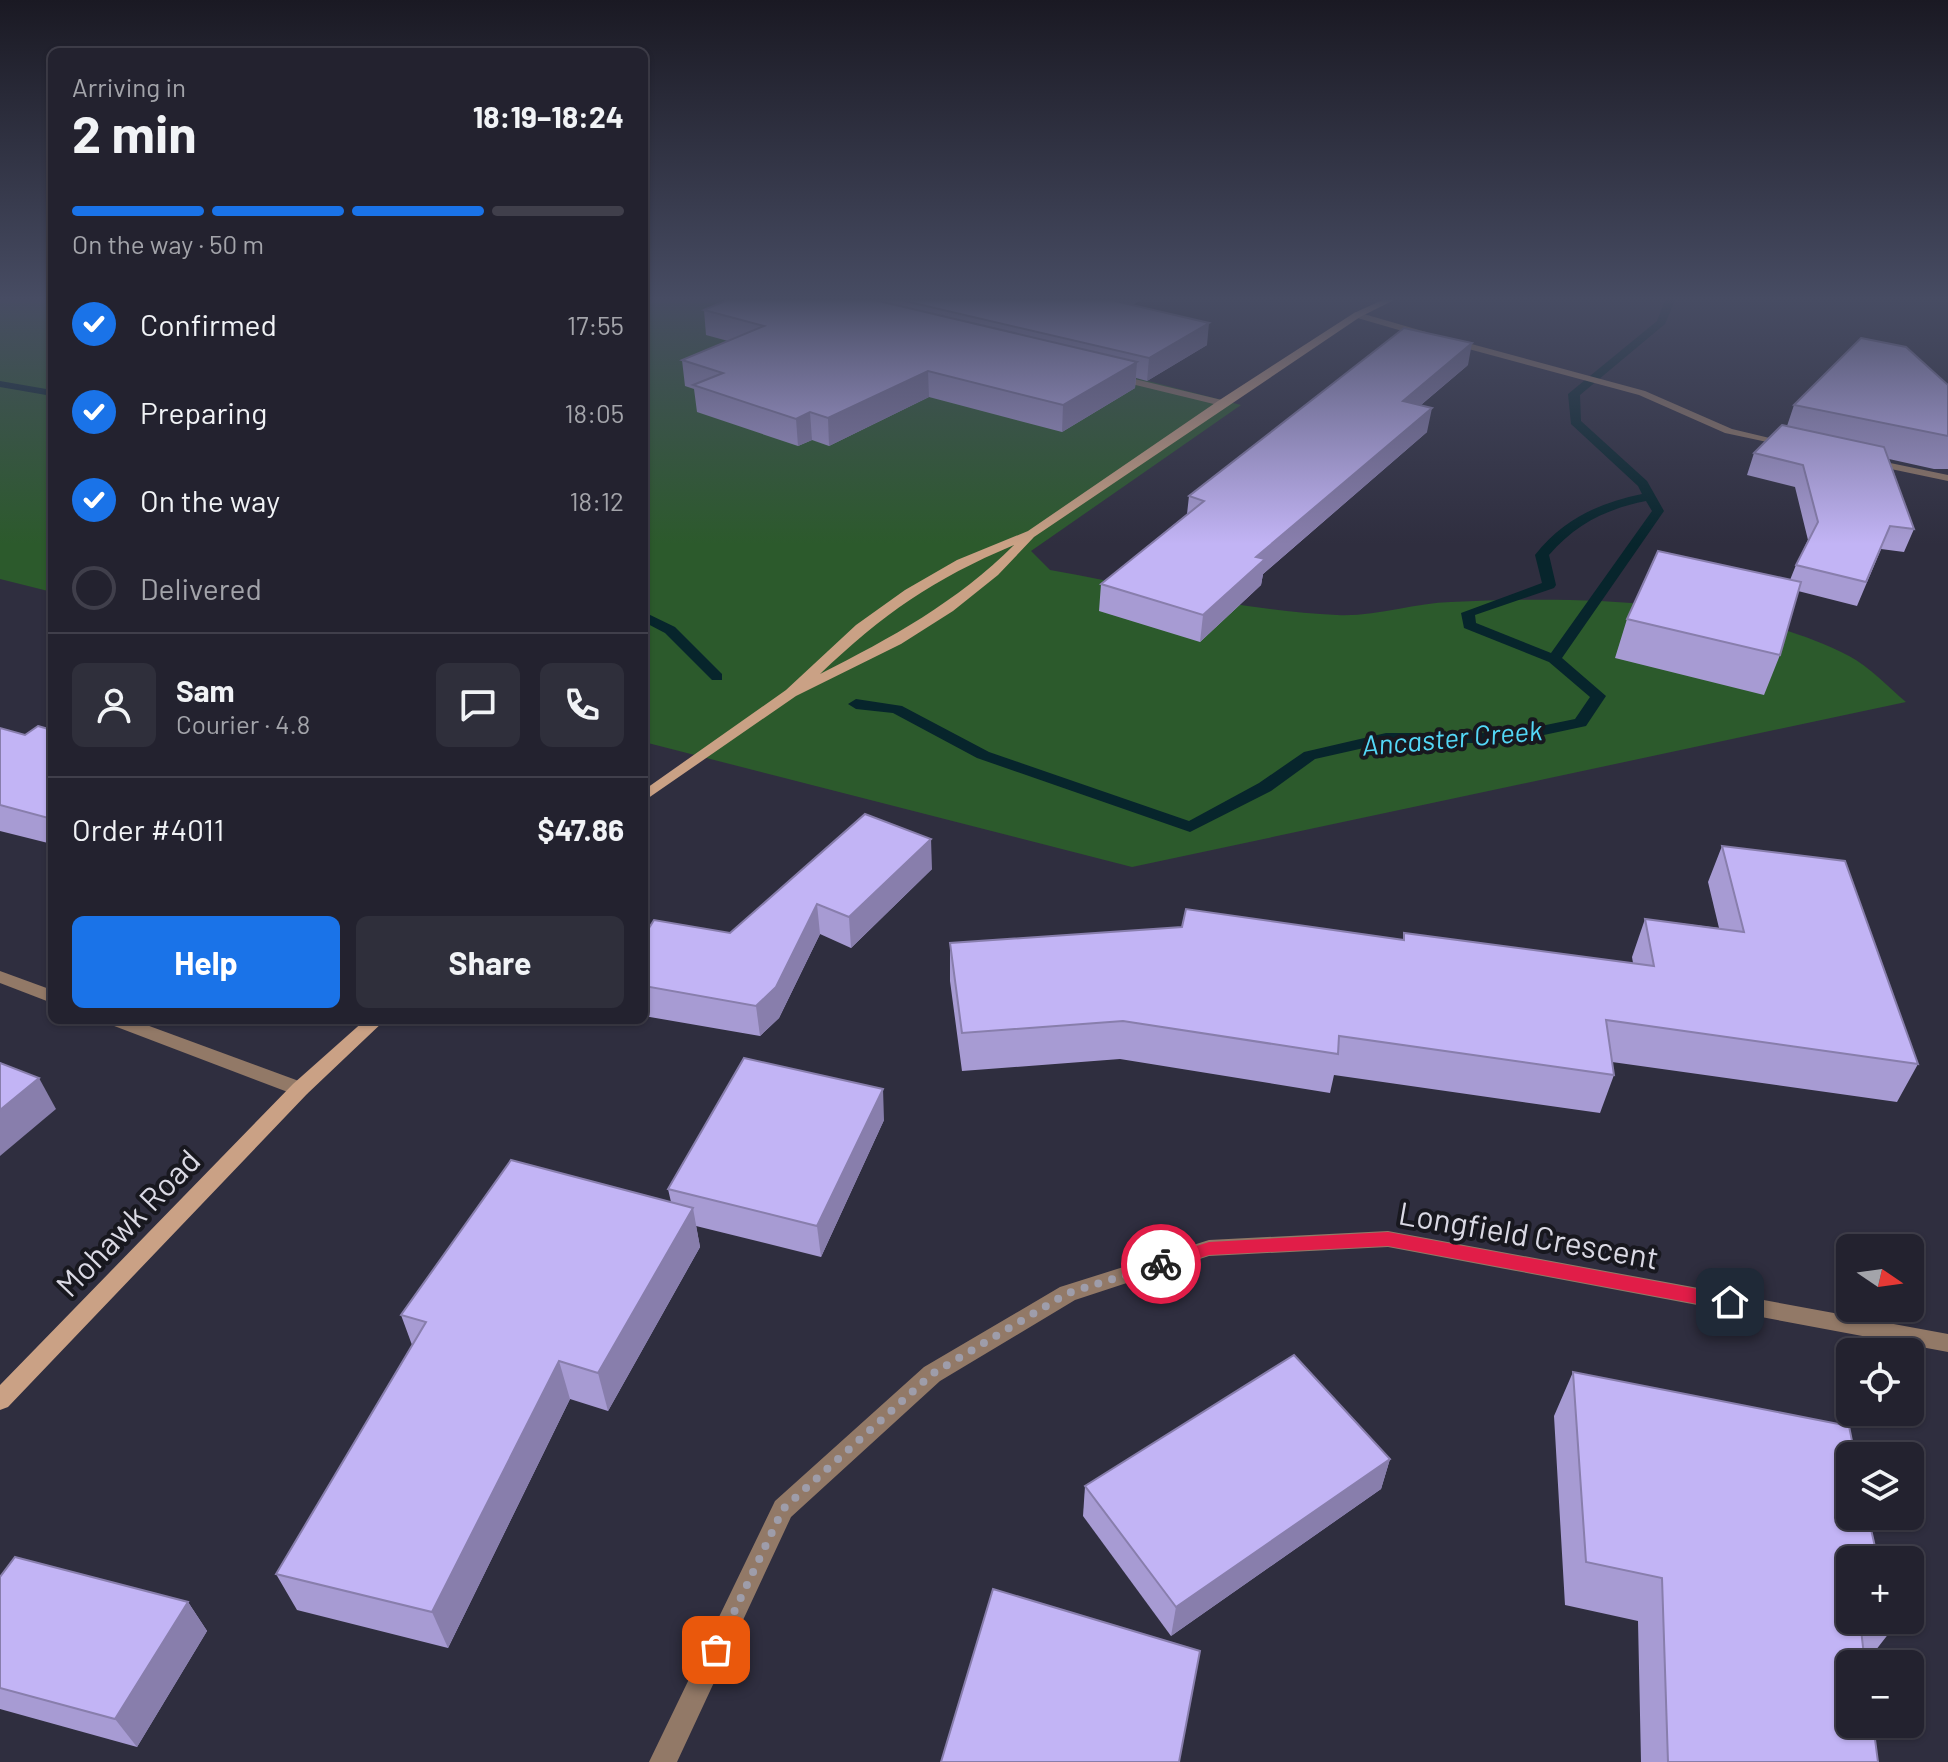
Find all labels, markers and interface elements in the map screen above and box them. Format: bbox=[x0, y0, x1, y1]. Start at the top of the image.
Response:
text: Arriving in bbox=[72, 71, 186, 102]
text: 18:19–18:24 bbox=[473, 98, 624, 134]
text: 2 min bbox=[72, 101, 197, 163]
text: On the way · 50 m bbox=[72, 228, 264, 259]
icon: check bbox=[72, 302, 116, 346]
text: Confirmed bbox=[140, 306, 277, 342]
text: 17:55 bbox=[567, 309, 624, 340]
icon: check bbox=[72, 390, 116, 434]
text: Preparing bbox=[140, 394, 267, 430]
text: 18:05 bbox=[564, 397, 624, 428]
icon: check bbox=[72, 478, 116, 522]
text: On the way bbox=[140, 482, 280, 518]
text: 18:12 bbox=[570, 485, 624, 516]
text: Delivered bbox=[140, 570, 262, 606]
button: person bbox=[72, 663, 156, 747]
button: chat bbox=[436, 663, 520, 747]
button: phone bbox=[540, 663, 624, 747]
text: Sam bbox=[176, 672, 235, 708]
text: Courier · 4.8 bbox=[176, 708, 310, 739]
water label: Ancaster Creek bbox=[1360, 712, 1544, 762]
text: Order #4011 bbox=[72, 811, 224, 847]
text: $47.86 bbox=[538, 811, 624, 847]
button: Help bbox=[72, 916, 340, 1008]
button: Share bbox=[356, 916, 624, 1008]
street label: Mohawk Road bbox=[47, 1140, 207, 1304]
street label: Longfield Crescent bbox=[1396, 1192, 1662, 1276]
courier bbox=[1121, 1224, 1201, 1304]
north arrow bbox=[1836, 1234, 1924, 1322]
map controls bbox=[1836, 1234, 1924, 1738]
icon: bike bbox=[1139, 1242, 1183, 1286]
pin bbox=[1696, 1268, 1764, 1336]
icon: home bbox=[1708, 1280, 1752, 1324]
button: locate bbox=[1836, 1338, 1924, 1426]
button: layers bbox=[1836, 1442, 1924, 1530]
button: + bbox=[1836, 1546, 1924, 1634]
pin bbox=[682, 1616, 750, 1684]
icon: bag bbox=[694, 1628, 738, 1672]
button: − bbox=[1836, 1650, 1924, 1738]

